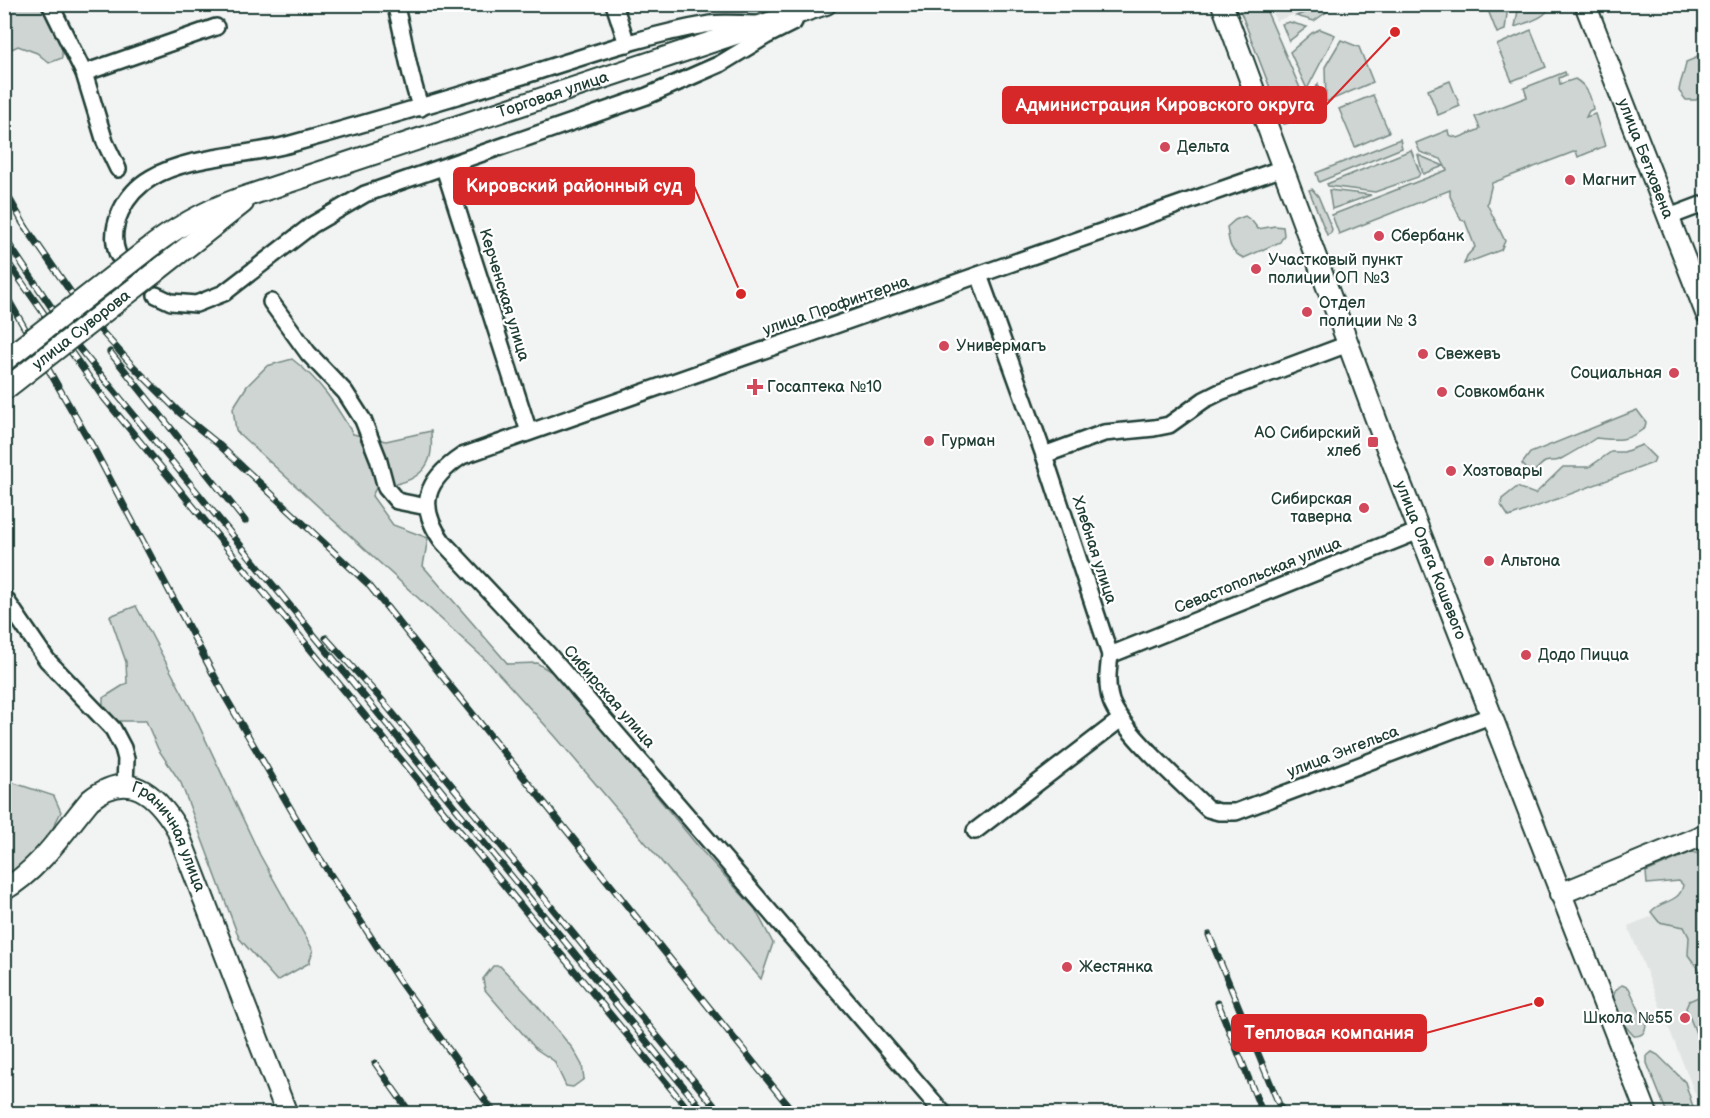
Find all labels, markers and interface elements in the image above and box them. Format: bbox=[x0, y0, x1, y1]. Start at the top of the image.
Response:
street label: Торговая улица bbox=[495, 67, 611, 122]
callout: Администрация Кировского округа bbox=[1003, 87, 1326, 123]
text: Администрация Кировского округа bbox=[1015, 95, 1315, 116]
street label: улица Бетховена bbox=[1613, 96, 1678, 222]
place label: Дельта bbox=[1177, 138, 1230, 157]
marker: Дельта bbox=[1158, 140, 1172, 154]
callout: Кировский районный суд bbox=[454, 168, 694, 204]
place label: Магнит bbox=[1582, 171, 1637, 190]
marker: Магнит bbox=[1563, 173, 1577, 187]
text: Кировский районный суд bbox=[466, 176, 682, 197]
street label: Керченская улица bbox=[475, 226, 533, 364]
place label: Сбербанк bbox=[1391, 227, 1465, 246]
marker: Сбербанк bbox=[1372, 229, 1386, 243]
place label: Участковый пункт полиции ОП №3 bbox=[1268, 251, 1404, 288]
marker: Участковый пункт полиции ОП №3 bbox=[1249, 262, 1263, 276]
street label: улица Профинтерна bbox=[760, 272, 912, 340]
street label: улица Суворова bbox=[29, 285, 134, 374]
place label: Отдел полиции № 3 bbox=[1319, 294, 1418, 331]
marker: Отдел полиции № 3 bbox=[1300, 305, 1314, 319]
place label: Универмагъ bbox=[956, 337, 1046, 356]
marker: Универмагъ bbox=[937, 339, 951, 353]
place label: Свежевъ bbox=[1435, 345, 1501, 364]
marker: Свежевъ bbox=[1416, 347, 1430, 361]
place label: Социальная bbox=[1571, 364, 1662, 383]
marker: Социальная bbox=[1667, 366, 1681, 380]
place label: Госаптека №10 bbox=[767, 378, 882, 397]
marker: Госаптека №10 bbox=[748, 380, 762, 394]
place label: Совкомбанк bbox=[1454, 383, 1545, 402]
marker: Совкомбанк bbox=[1435, 385, 1449, 399]
place label: АО Сибирский хлеб bbox=[1254, 424, 1361, 461]
place label: Гурман bbox=[941, 432, 995, 451]
marker: Гурман bbox=[922, 434, 936, 448]
marker: АО Сибирский хлеб bbox=[1366, 435, 1380, 449]
place label: Хозтовары bbox=[1463, 462, 1542, 481]
marker: Хозтовары bbox=[1444, 464, 1458, 478]
street label: улица Олега Кошевого bbox=[1391, 478, 1470, 642]
place label: Сибирская таверна bbox=[1271, 490, 1353, 527]
street label: Хлебная улица bbox=[1068, 494, 1121, 607]
marker: Сибирская таверна bbox=[1357, 501, 1371, 515]
street label: Севастопольская улица bbox=[1172, 534, 1345, 618]
place label: Альтона bbox=[1500, 552, 1561, 571]
marker: Альтона bbox=[1482, 554, 1496, 568]
street label: Сибирская улица bbox=[559, 642, 659, 753]
place label: Додо Пицца bbox=[1538, 646, 1629, 665]
marker: Додо Пицца bbox=[1519, 648, 1533, 662]
street label: улица Энгельса bbox=[1285, 722, 1402, 782]
street label: Граничная улица bbox=[129, 777, 210, 895]
place label: Жестянка bbox=[1079, 958, 1153, 977]
marker: Жестянка bbox=[1060, 960, 1074, 974]
place label: Школа №55 bbox=[1583, 1009, 1673, 1028]
marker: Школа №55 bbox=[1678, 1011, 1692, 1025]
callout: Тепловая компания bbox=[1232, 1015, 1426, 1051]
text: Тепловая компания bbox=[1244, 1023, 1414, 1044]

